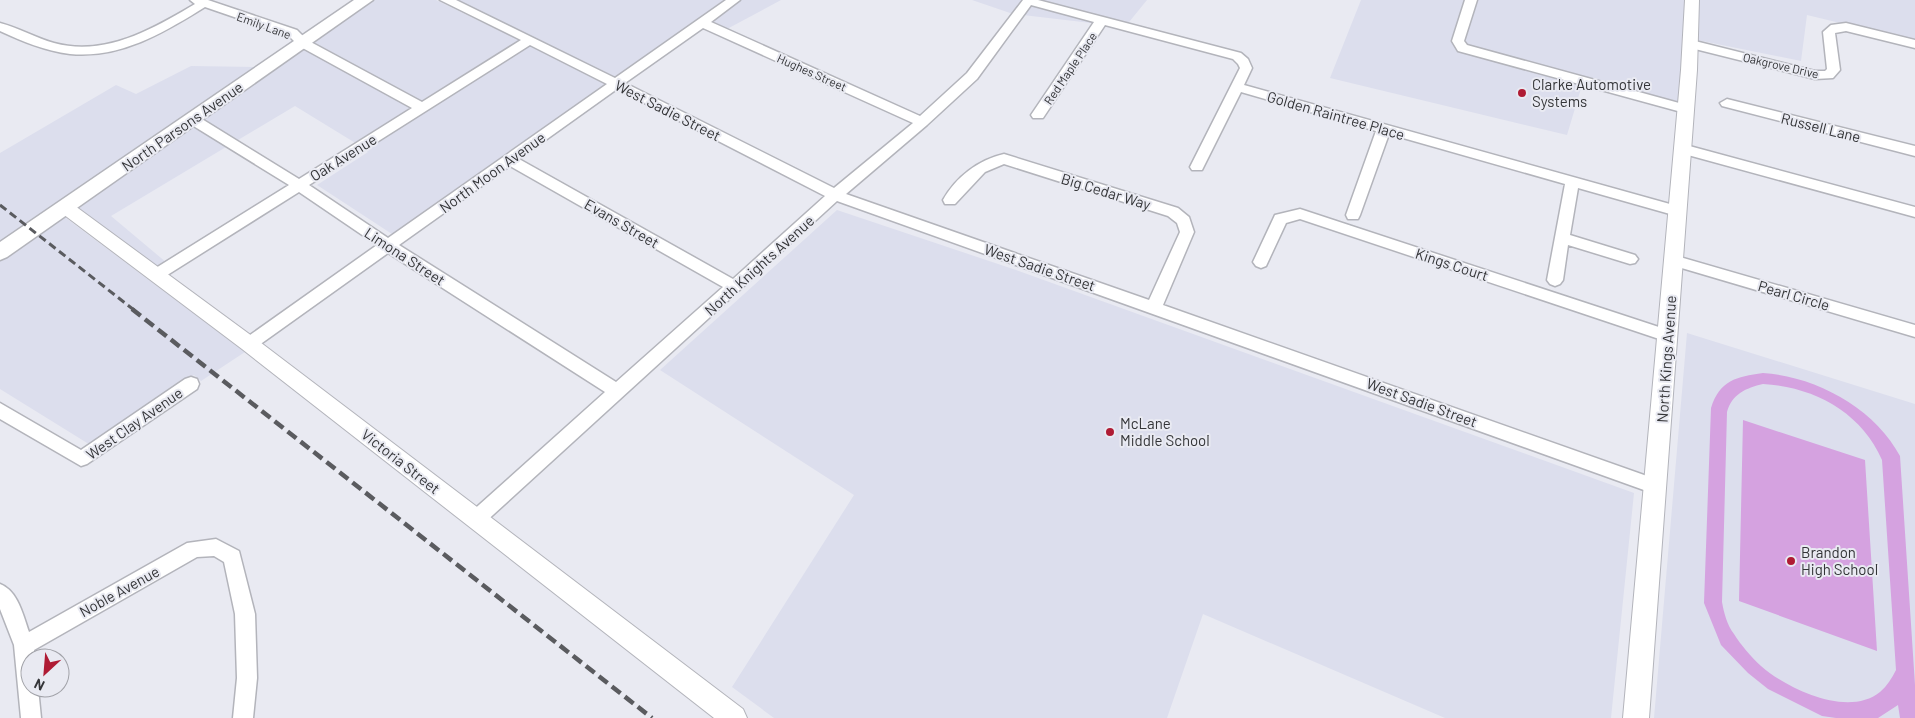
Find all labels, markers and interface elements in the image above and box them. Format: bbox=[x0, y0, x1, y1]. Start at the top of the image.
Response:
street label: Emily Lane bbox=[235, 9, 293, 41]
street label: Red Maple Place bbox=[1041, 29, 1099, 107]
street label: Oakgrove Drive bbox=[1742, 49, 1820, 81]
street label: Hughes Street bbox=[775, 50, 849, 94]
place label: Clarke Automotive Systems bbox=[1532, 75, 1651, 110]
street label: West Sadie Street bbox=[612, 76, 724, 144]
street label: North Parsons Avenue bbox=[118, 77, 246, 175]
street label: Golden Raintree Place bbox=[1265, 87, 1407, 143]
marker: Clarke Automotive Systems bbox=[1516, 87, 1528, 99]
street label: Russell Lane bbox=[1779, 108, 1863, 146]
street label: North Moon Avenue bbox=[436, 128, 548, 216]
street label: Oak Avenue bbox=[306, 129, 380, 185]
street label: Big Cedar Way bbox=[1059, 169, 1153, 213]
street label: Evans Street bbox=[582, 194, 662, 252]
street label: North Knights Avenue bbox=[701, 211, 817, 319]
street label: Limona Street bbox=[361, 223, 449, 289]
street label: West Sadie Street bbox=[982, 240, 1098, 294]
street label: Kings Court bbox=[1413, 244, 1491, 284]
street label: Pearl Circle bbox=[1756, 276, 1832, 314]
street label: North Kings Avenue bbox=[1653, 295, 1679, 423]
street label: West Sadie Street bbox=[1364, 374, 1480, 430]
street label: West Clay Avenue bbox=[82, 383, 186, 463]
place label: McLane Middle School bbox=[1120, 414, 1210, 449]
street label: Victoria Street bbox=[358, 425, 444, 497]
marker: McLane Middle School bbox=[1104, 426, 1116, 438]
place label: Brandon High School bbox=[1801, 543, 1878, 578]
marker: Brandon High School bbox=[1785, 555, 1797, 567]
street label: Noble Avenue bbox=[76, 562, 162, 620]
north arrow bbox=[20, 648, 70, 698]
text: N bbox=[31, 675, 47, 695]

